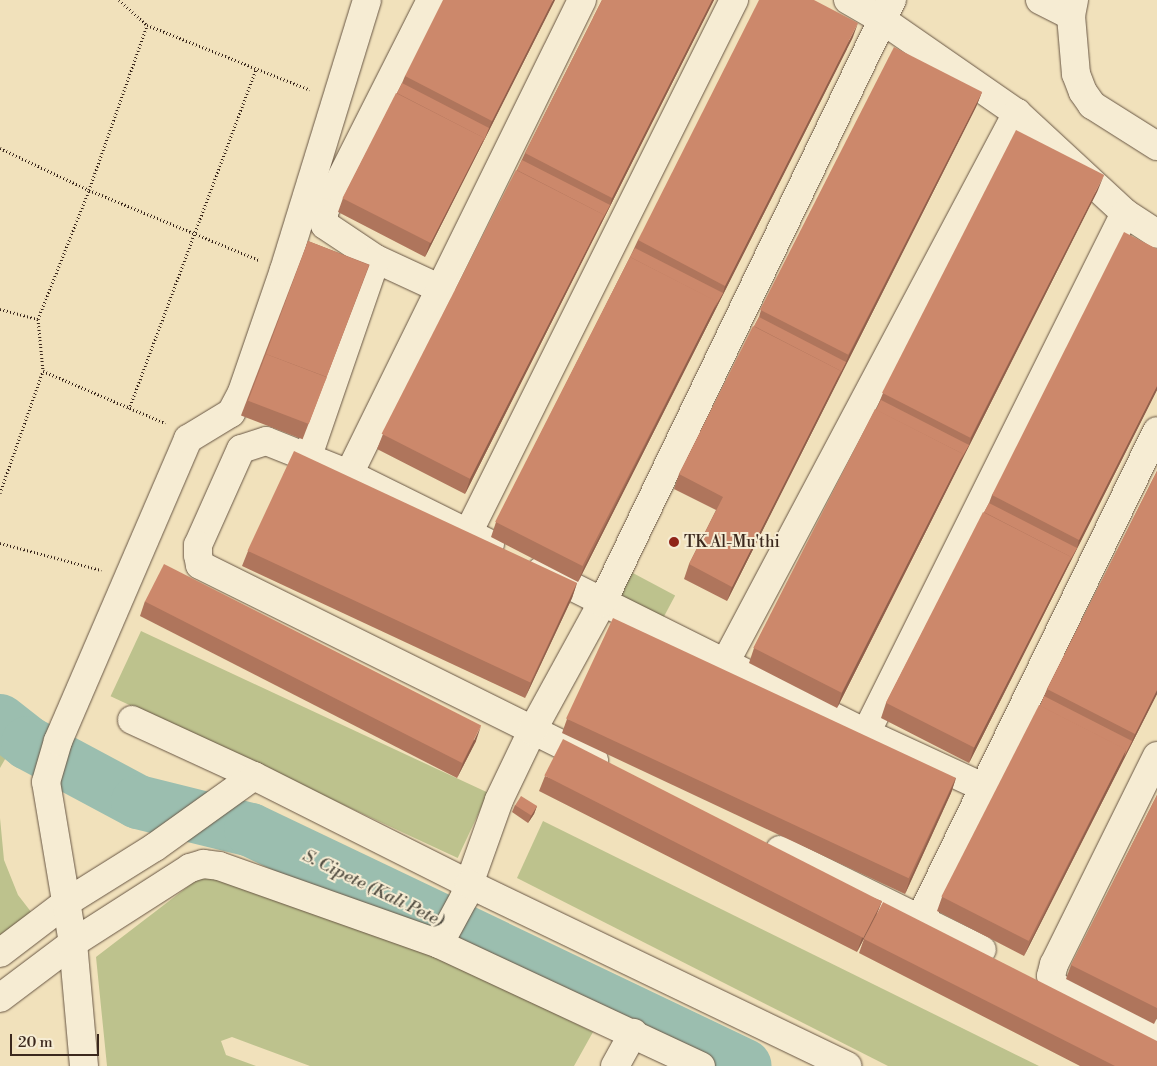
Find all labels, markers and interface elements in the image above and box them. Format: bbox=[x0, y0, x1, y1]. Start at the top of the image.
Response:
place label: TK Al-Mu'thi bbox=[684, 532, 780, 552]
marker: TK Al-Mu'thi bbox=[668, 536, 680, 548]
water label: S. Cipete (Kali Pete) bbox=[299, 845, 447, 933]
scale bar bbox=[12, 1024, 101, 1056]
text: 20 m bbox=[18, 1033, 53, 1052]

